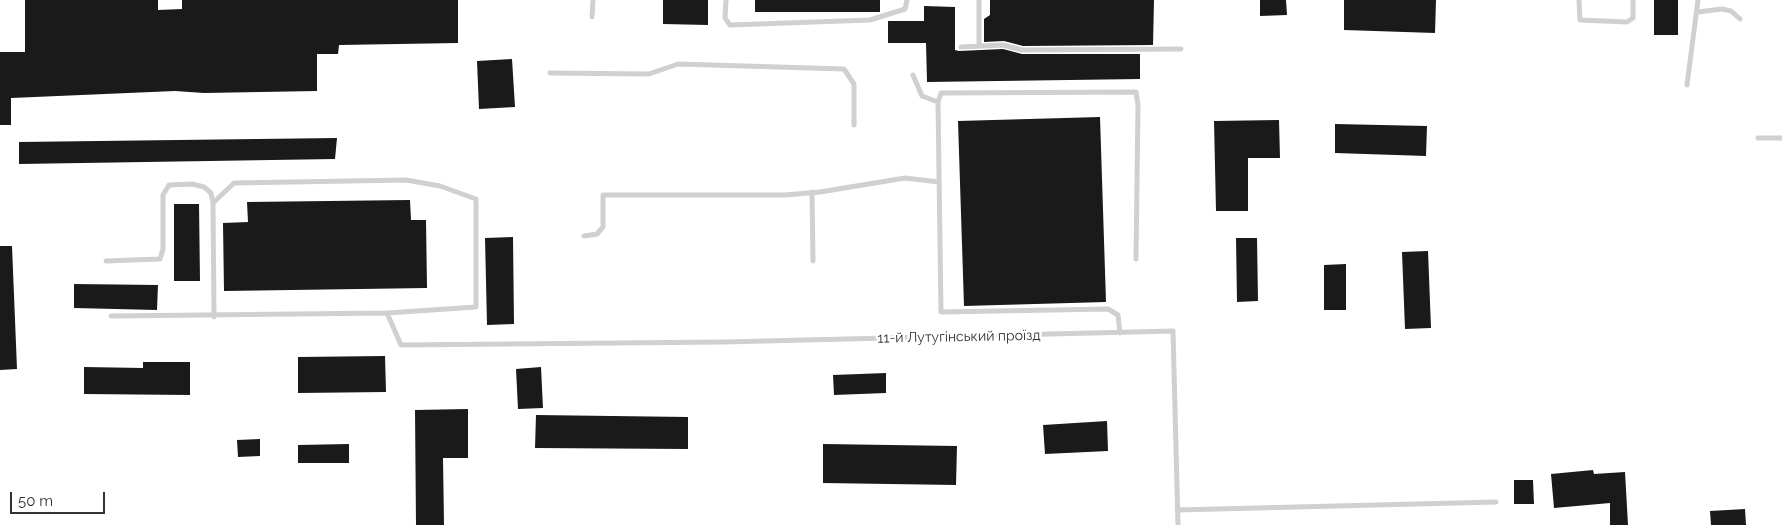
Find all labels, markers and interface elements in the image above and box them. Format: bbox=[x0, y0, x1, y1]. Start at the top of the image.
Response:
street label: 11-й Лутугінський проїзд bbox=[877, 327, 1041, 347]
scale bar bbox=[12, 482, 108, 514]
text: 50 m bbox=[18, 492, 53, 510]

